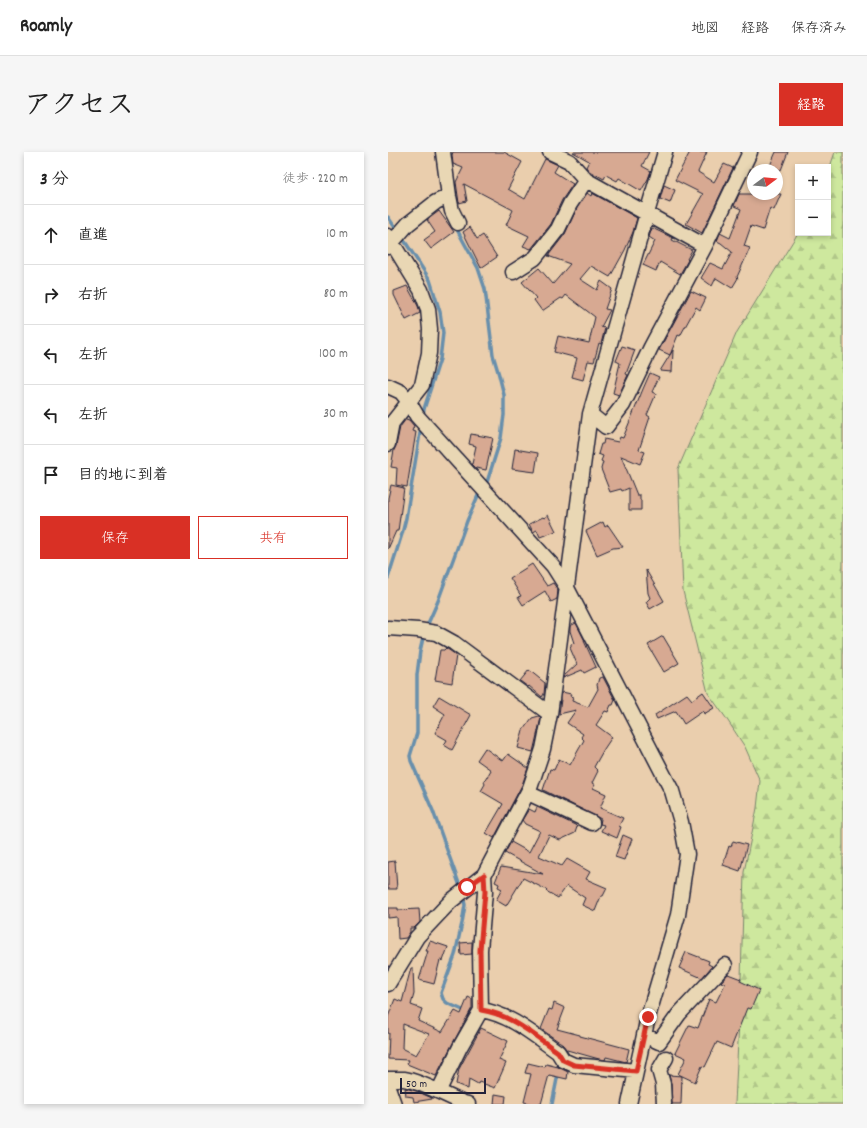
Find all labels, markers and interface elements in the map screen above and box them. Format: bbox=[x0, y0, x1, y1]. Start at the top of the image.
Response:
text: Roamly bbox=[20, 14, 72, 41]
text: 地図 bbox=[691, 19, 719, 39]
text: 経路 bbox=[741, 19, 769, 39]
text: 保存済み bbox=[791, 19, 847, 39]
button: 経路 bbox=[779, 83, 843, 126]
text: アクセス bbox=[24, 88, 134, 128]
north arrow bbox=[747, 164, 783, 200]
map controls bbox=[795, 164, 831, 236]
button: + bbox=[795, 164, 831, 200]
text: 3 分 bbox=[40, 169, 68, 193]
text: 徒歩 · 220 m bbox=[283, 170, 348, 189]
button: − bbox=[795, 200, 831, 236]
icon: ahead bbox=[40, 224, 62, 246]
text: 直進 bbox=[78, 225, 108, 247]
text: 10 m bbox=[326, 225, 348, 244]
icon: right bbox=[40, 284, 62, 306]
text: 右折 bbox=[78, 285, 108, 307]
text: 80 m bbox=[324, 285, 348, 304]
icon: left bbox=[40, 344, 62, 366]
text: 左折 bbox=[78, 345, 108, 367]
text: 100 m bbox=[319, 345, 348, 364]
icon: left bbox=[40, 404, 62, 426]
text: 左折 bbox=[78, 405, 108, 427]
text: 30 m bbox=[323, 405, 348, 424]
icon: arrive bbox=[40, 464, 62, 486]
text: 目的地に到着 bbox=[78, 465, 168, 487]
button: 保存 bbox=[40, 516, 190, 559]
button: 共有 bbox=[198, 516, 348, 559]
route start bbox=[458, 878, 476, 896]
route end bbox=[639, 1008, 657, 1026]
scale bar bbox=[400, 1076, 486, 1095]
text: 50 m bbox=[406, 1077, 427, 1093]

